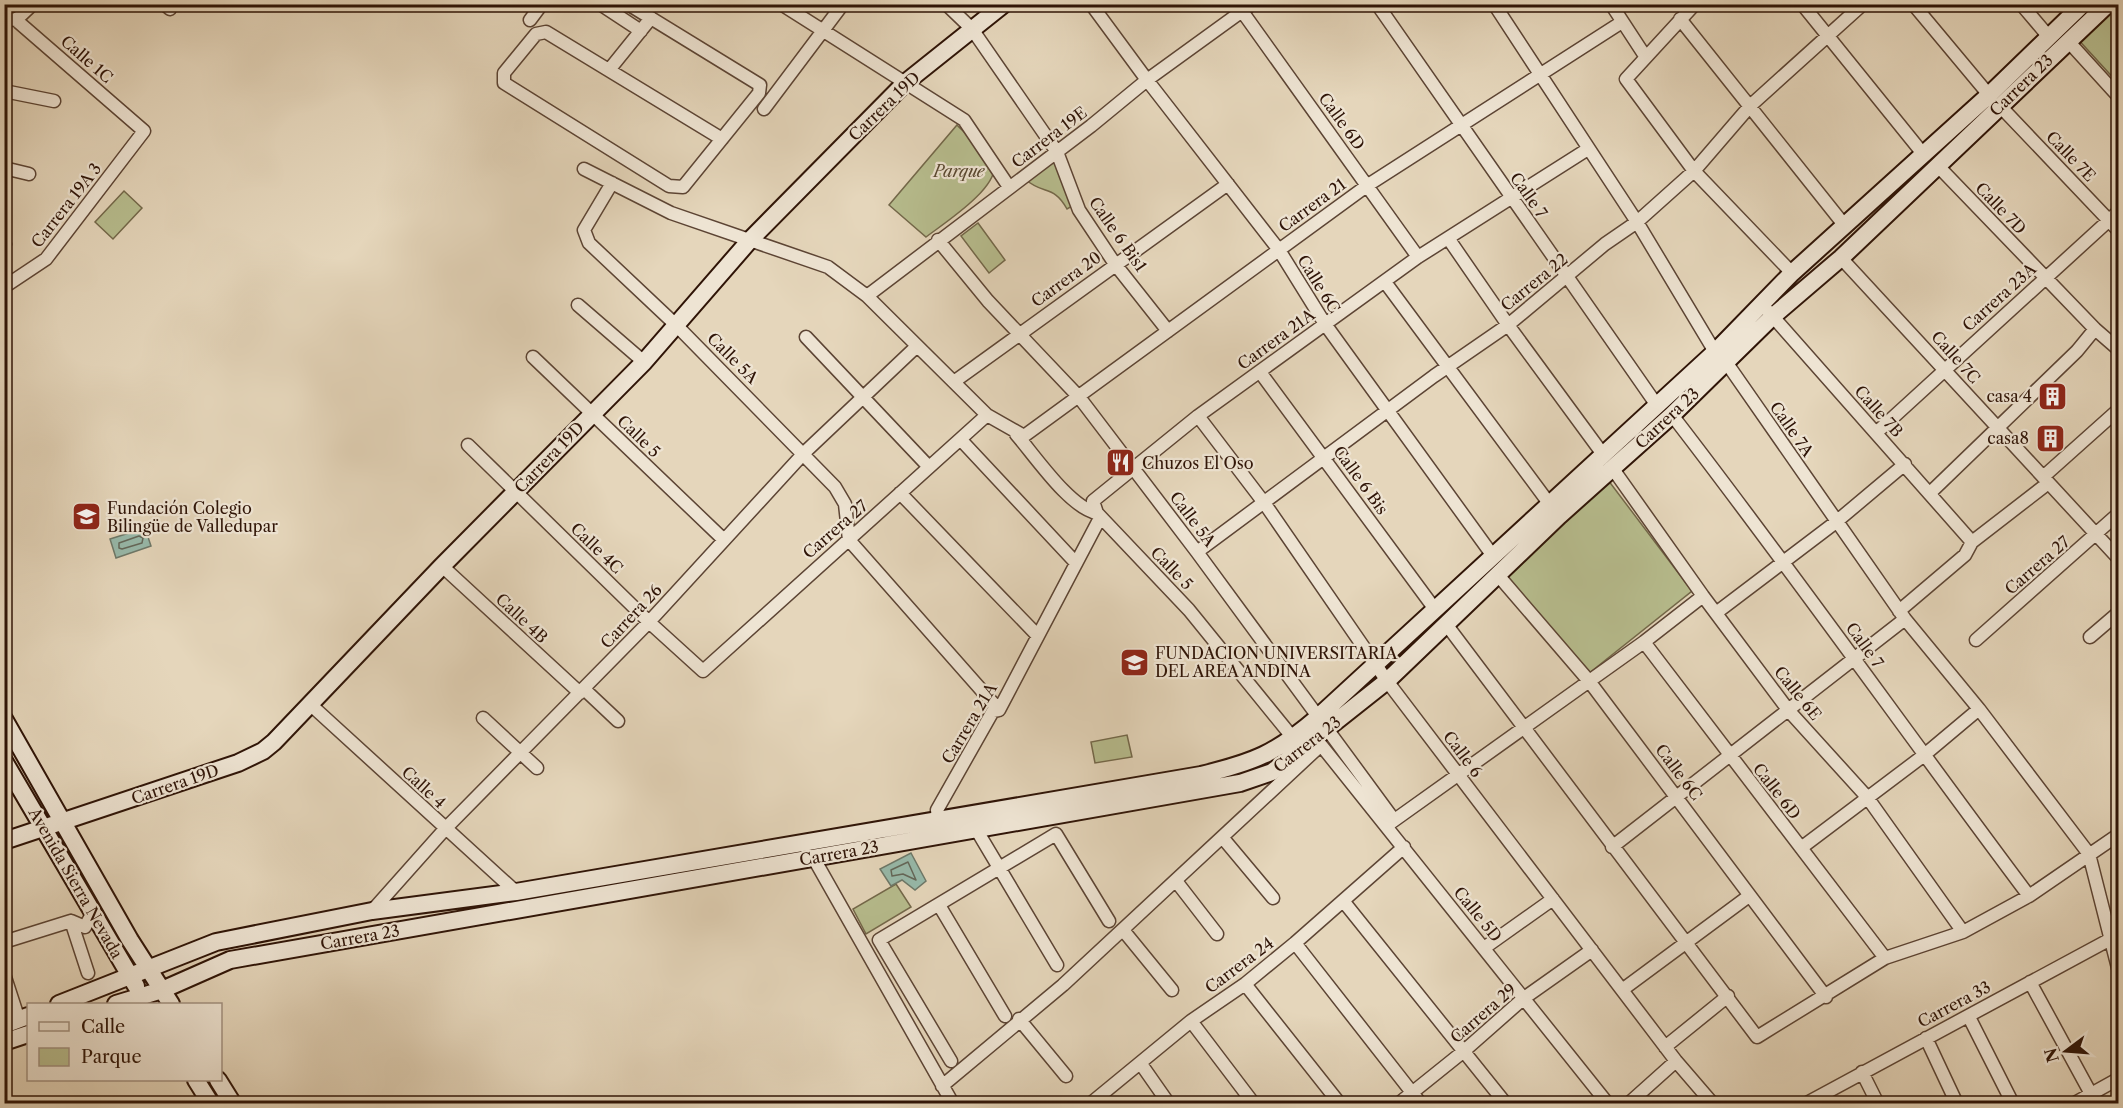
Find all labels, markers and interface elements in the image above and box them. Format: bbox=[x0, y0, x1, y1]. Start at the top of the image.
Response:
street label: Calle 1C bbox=[57, 31, 117, 87]
street label: Carrera 23 bbox=[1985, 50, 2057, 120]
street label: Carrera 19D bbox=[844, 67, 924, 145]
street label: Calle 6D bbox=[1315, 88, 1369, 154]
street label: Carrera 19E bbox=[1007, 102, 1091, 172]
street label: Calle 7E bbox=[2042, 127, 2100, 185]
street label: Carrera 19A 3 bbox=[27, 159, 105, 251]
park label: Parque bbox=[932, 161, 986, 181]
street label: Calle 7 bbox=[1506, 168, 1552, 222]
street label: Carrera 21 bbox=[1275, 174, 1350, 236]
street label: Calle 7D bbox=[1971, 178, 2031, 238]
street label: Calle 6 Bis1 bbox=[1085, 193, 1151, 276]
street label: Carrera 20 bbox=[1027, 247, 1105, 311]
street label: Carrera 22 bbox=[1496, 249, 1572, 315]
street label: Calle 6C bbox=[1293, 251, 1345, 317]
street label: Carrera 23A bbox=[1958, 258, 2041, 335]
street label: Carrera 21A bbox=[1233, 304, 1319, 374]
street label: Calle 7C bbox=[1927, 327, 1985, 387]
street label: Calle 5A bbox=[703, 328, 764, 389]
building icon: casa 4 bbox=[2037, 380, 2069, 412]
street label: Calle 7B bbox=[1851, 381, 1907, 441]
street label: Carrera 23 bbox=[1631, 383, 1703, 453]
place label: casa 4 bbox=[1986, 386, 2032, 406]
street label: Calle 7A bbox=[1766, 398, 1819, 461]
street label: Calle 5 bbox=[613, 411, 665, 461]
street label: Carrera 19D bbox=[510, 417, 588, 497]
building icon: casa8 bbox=[2034, 422, 2066, 454]
place label: casa8 bbox=[1987, 428, 2029, 448]
street label: Calle 6 Bis bbox=[1329, 442, 1393, 518]
restaurant icon: Chuzos El Oso bbox=[1105, 447, 1137, 479]
place label: Chuzos El Oso bbox=[1142, 453, 1254, 473]
street label: Calle 5A bbox=[1166, 487, 1221, 552]
street label: Carrera 27 bbox=[799, 495, 872, 563]
place label: Fundación Colegio Bilingüe de Valledupar bbox=[107, 498, 278, 536]
school or university icon: Fundación Colegio Bilingüe de Valledupar bbox=[70, 501, 102, 533]
street label: Calle 4C bbox=[567, 518, 627, 578]
street label: Carrera 27 bbox=[2001, 531, 2074, 599]
street label: Calle 5 bbox=[1147, 542, 1197, 594]
street label: Carrera 26 bbox=[596, 580, 666, 652]
street label: Calle 4B bbox=[492, 589, 552, 647]
street label: Calle 7 bbox=[1842, 618, 1888, 672]
place label: FUNDACION UNIVERSITARIA DEL AREA ANDINA bbox=[1155, 643, 1398, 681]
school or university icon: FUNDACION UNIVERSITARIA DEL AREA ANDINA bbox=[1118, 646, 1150, 678]
street label: Calle 6E bbox=[1770, 662, 1826, 724]
street label: Carrera 21A bbox=[937, 678, 1002, 767]
street label: Carrera 23 bbox=[1269, 711, 1345, 777]
street label: Calle 6 bbox=[1439, 727, 1487, 781]
street label: Calle 6C bbox=[1651, 740, 1707, 804]
street label: Calle 6D bbox=[1749, 759, 1805, 823]
street label: Carrera 19D bbox=[129, 760, 221, 808]
street label: Calle 4 bbox=[398, 762, 450, 812]
street label: Avenida Sierra Nevada bbox=[24, 803, 128, 962]
street label: Carrera 23 bbox=[798, 836, 880, 870]
street label: Calle 5D bbox=[1450, 882, 1506, 946]
street label: Carrera 23 bbox=[319, 920, 401, 954]
street label: Carrera 24 bbox=[1201, 933, 1277, 997]
street label: Carrera 33 bbox=[1914, 976, 1994, 1032]
street label: Carrera 29 bbox=[1446, 979, 1520, 1047]
legend bbox=[27, 1003, 222, 1081]
text: Calle bbox=[81, 1016, 125, 1038]
north arrow bbox=[2036, 1021, 2096, 1081]
text: Parque bbox=[81, 1046, 142, 1068]
text: N bbox=[2040, 1046, 2063, 1065]

